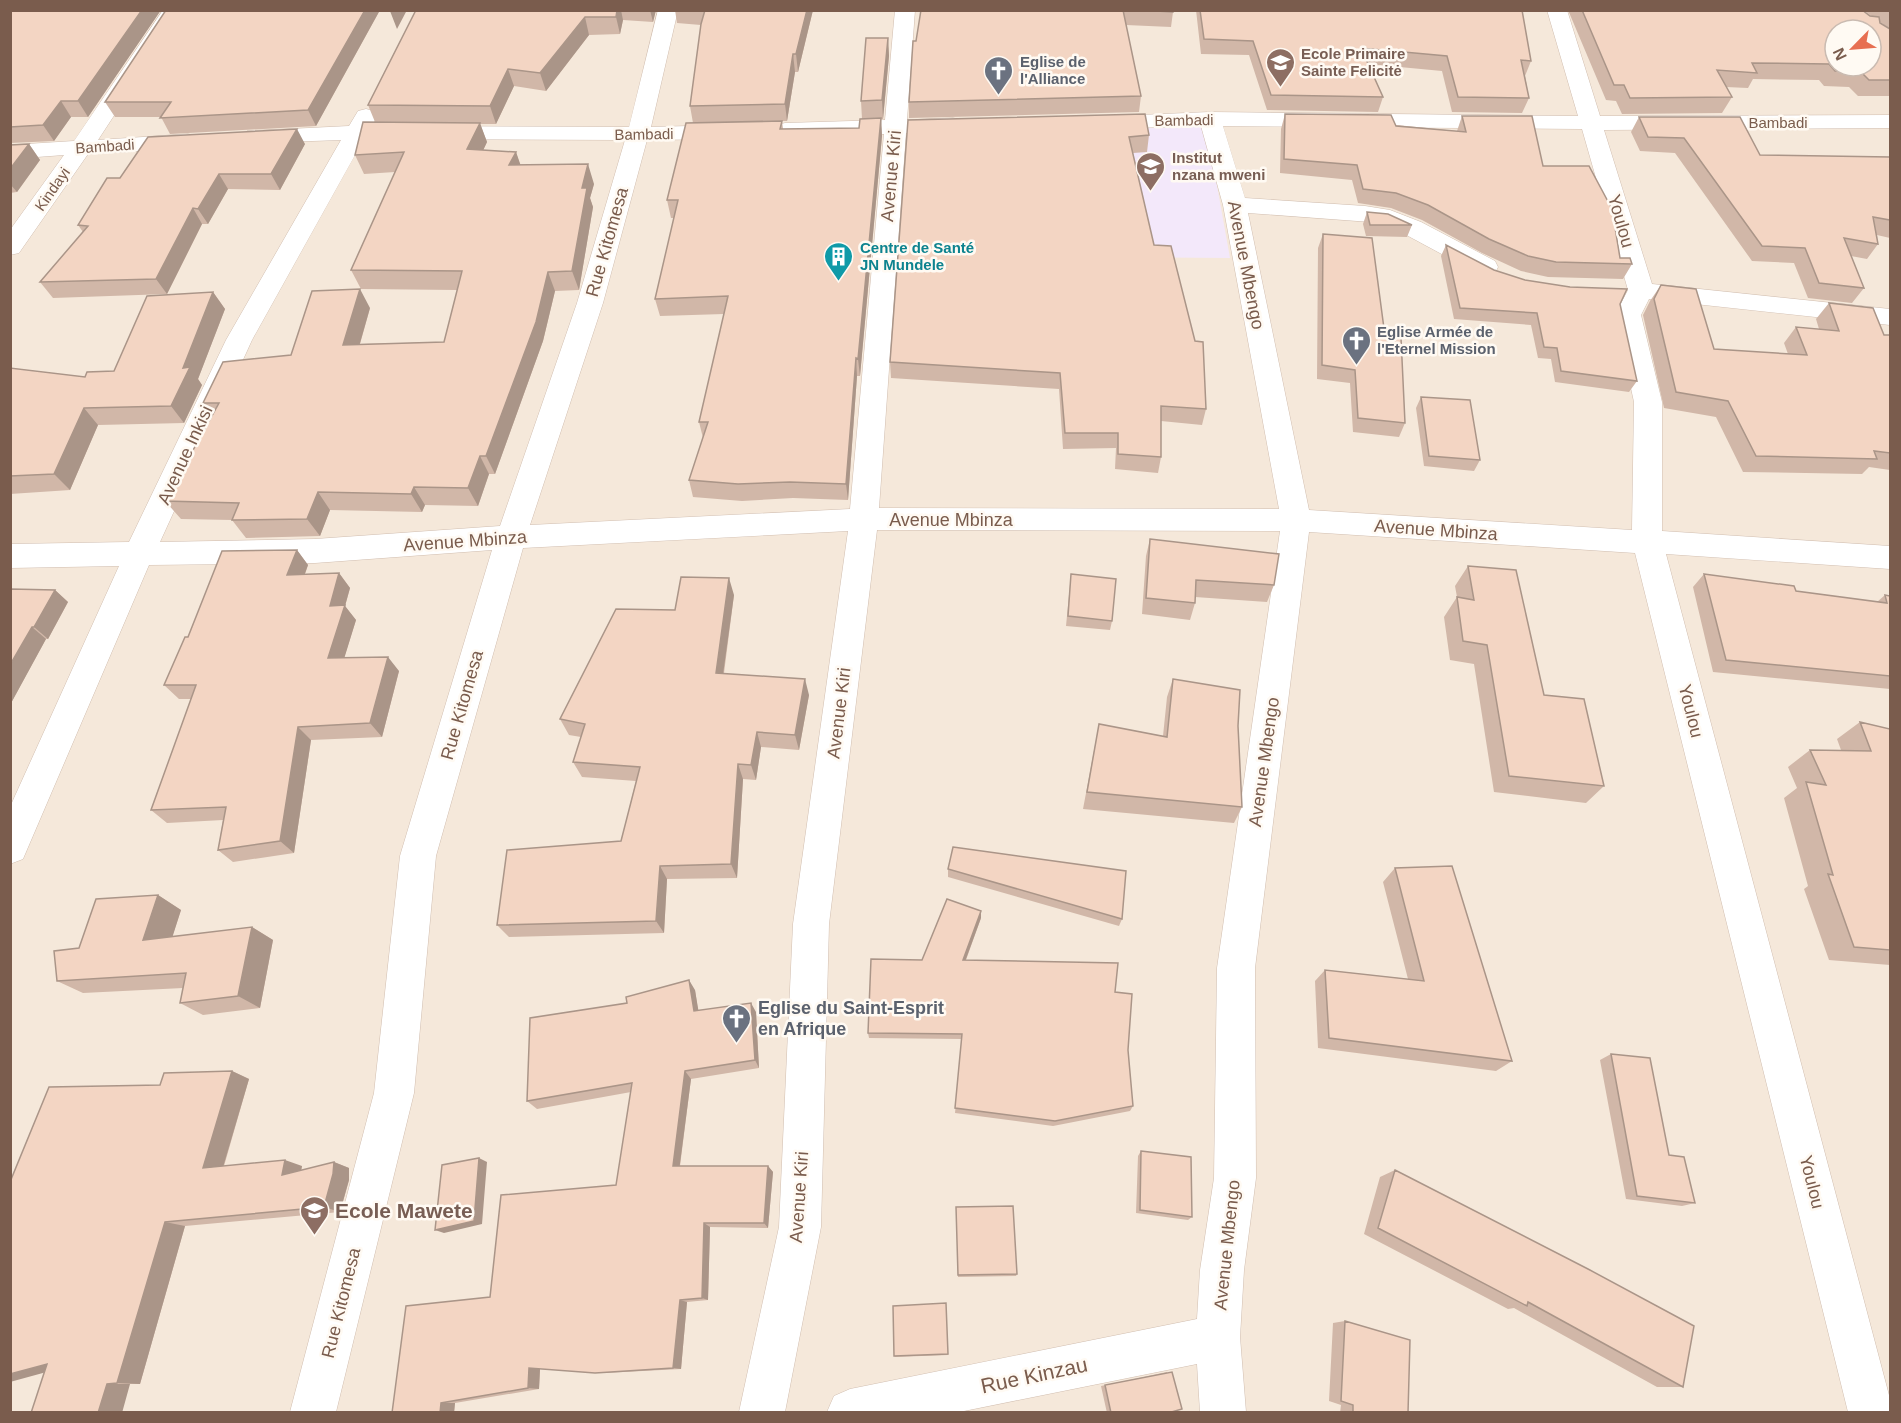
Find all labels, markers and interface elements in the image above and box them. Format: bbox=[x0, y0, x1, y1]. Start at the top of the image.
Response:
north arrow bbox=[1823, 18, 1883, 78]
place label: Ecole Primaire Sainte Felicitė bbox=[1301, 45, 1405, 79]
text: N bbox=[1830, 45, 1850, 63]
school or university icon: Ecole Primaire Sainte Felicitė bbox=[1264, 46, 1296, 88]
place label: Eglise de l'Alliance bbox=[1020, 53, 1086, 87]
church icon: Eglise de l'Alliance bbox=[983, 54, 1015, 96]
street label: Bambadi bbox=[1154, 111, 1214, 129]
street label: Bambadi bbox=[1748, 114, 1808, 131]
street label: Bambadi bbox=[614, 125, 674, 143]
street label: Avenue Kiri bbox=[877, 129, 905, 223]
street label: Bambadi bbox=[75, 135, 135, 157]
place label: Institut nzana mweni bbox=[1172, 149, 1265, 183]
school or university icon: Institut nzana mweni bbox=[1135, 150, 1167, 192]
street label: Kindayi bbox=[31, 164, 73, 214]
street label: Rue Kitomesa bbox=[582, 184, 632, 299]
street label: Youlou bbox=[1604, 192, 1638, 250]
street label: Avenue Mbengo bbox=[1224, 199, 1268, 331]
place label: Centre de Santé JN Mundele bbox=[860, 239, 974, 273]
building icon: Centre de Santé JN Mundele bbox=[823, 240, 855, 282]
place label: Eglise Armée de l'Eternel Mission bbox=[1377, 323, 1496, 357]
church icon: Eglise Armée de l'Eternel Mission bbox=[1340, 324, 1372, 366]
street label: Avenue Inkisi bbox=[153, 402, 217, 508]
street label: Avenue Mbinza bbox=[889, 510, 1014, 530]
street label: Avenue Mbinza bbox=[1374, 516, 1499, 544]
street label: Avenue Mbinza bbox=[403, 527, 528, 555]
street label: Rue Kitomesa bbox=[437, 647, 487, 762]
street label: Avenue Kiri bbox=[823, 666, 855, 760]
street label: Youlou bbox=[1675, 682, 1707, 740]
street label: Avenue Mbengo bbox=[1245, 696, 1283, 828]
place label: Eglise du Saint-Esprit en Afrique bbox=[758, 998, 944, 1039]
church icon: Eglise du Saint-Esprit en Afrique bbox=[721, 1002, 753, 1044]
street label: Avenue Kiri bbox=[786, 1151, 812, 1243]
street label: Youlou bbox=[1796, 1153, 1828, 1211]
street label: Avenue Mbengo bbox=[1210, 1179, 1244, 1311]
school or university icon: Ecole Mawete bbox=[298, 1194, 330, 1236]
place label: Ecole Mawete bbox=[335, 1199, 473, 1222]
street label: Rue Kitomesa bbox=[318, 1245, 365, 1360]
street label: Rue Kinzau bbox=[979, 1352, 1089, 1398]

